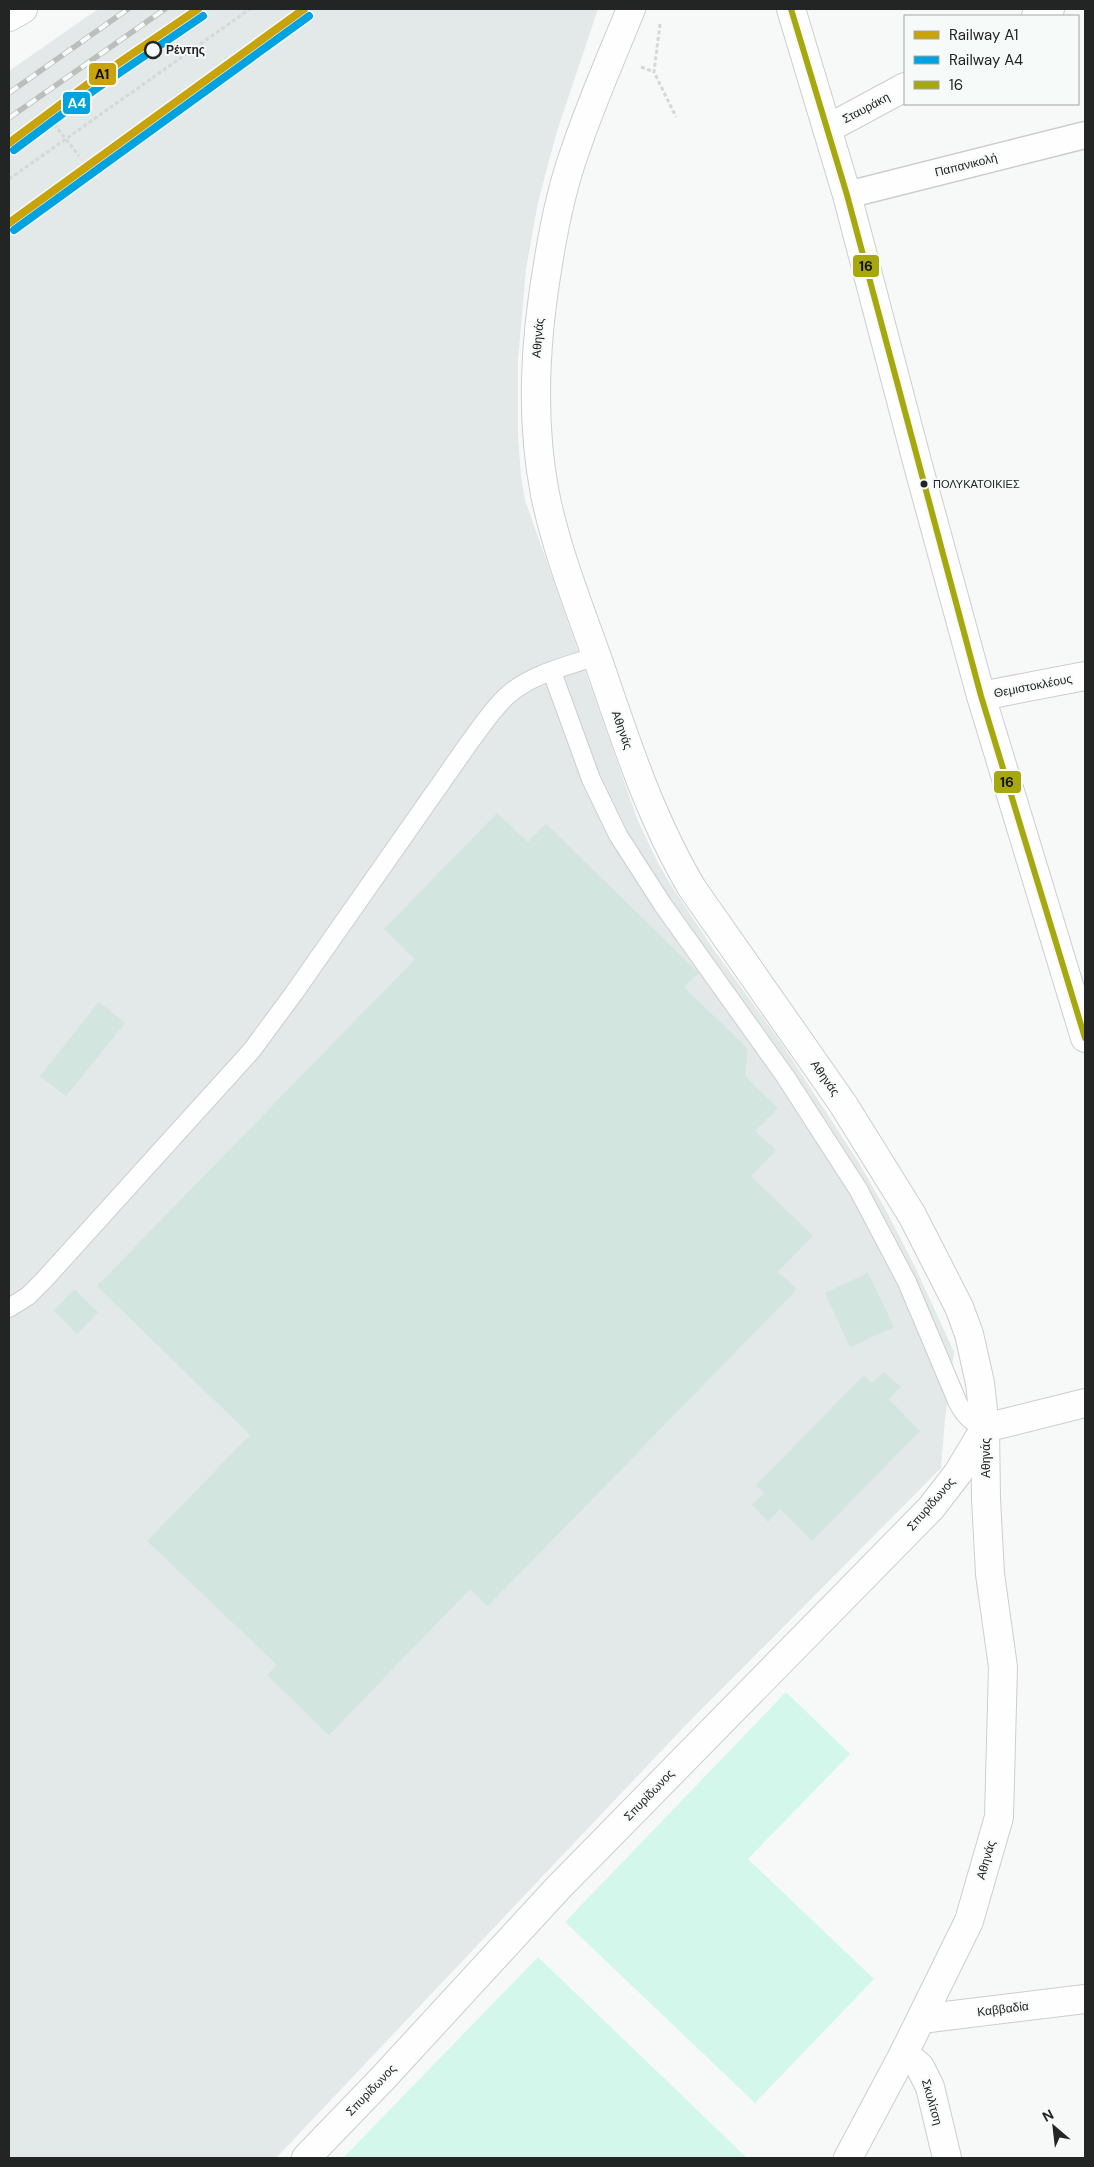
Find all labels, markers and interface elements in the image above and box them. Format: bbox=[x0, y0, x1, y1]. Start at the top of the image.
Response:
legend bbox=[904, 15, 1079, 105]
text: Railway A1 bbox=[949, 25, 1018, 45]
marker: Ρέντης bbox=[144, 41, 162, 59]
place label: Ρέντης bbox=[166, 42, 205, 58]
text: Railway A4 bbox=[949, 50, 1023, 70]
line badge: A1 bbox=[88, 62, 117, 86]
text: A1 bbox=[95, 65, 109, 83]
text: 16 bbox=[949, 75, 963, 95]
street label: Σταυράκη bbox=[840, 89, 892, 127]
line badge: A4 bbox=[62, 91, 91, 115]
text: A4 bbox=[68, 94, 86, 112]
street label: Παπανικολή bbox=[933, 150, 999, 180]
line badge: 16 bbox=[852, 254, 880, 278]
text: 16 bbox=[859, 257, 873, 275]
street label: Αθηνάς bbox=[528, 317, 548, 359]
place label: ΠΟΛΥΚΑΤΟΙΚΙΕΣ bbox=[933, 477, 1020, 491]
marker: ΠΟΛΥΚΑΤΟΙΚΙΕΣ bbox=[919, 479, 929, 489]
street label: Θεμιστοκλέους bbox=[993, 671, 1074, 701]
street label: Αθηνάς bbox=[608, 708, 636, 752]
line badge: 16 bbox=[993, 770, 1022, 794]
text: 16 bbox=[1000, 773, 1014, 791]
street label: Αθηνάς bbox=[807, 1057, 843, 1099]
street label: Αθηνάς bbox=[978, 1438, 994, 1478]
street label: Σπυρίδωνος bbox=[903, 1474, 959, 1534]
street label: Σπυρίδωνος bbox=[620, 1766, 678, 1824]
street label: Αθηνάς bbox=[973, 1838, 999, 1881]
street label: Καββαδία bbox=[976, 1998, 1030, 2020]
street label: Σπυρίδωνος bbox=[342, 2061, 400, 2119]
street label: Σκυλίτση bbox=[918, 2077, 946, 2127]
north arrow bbox=[1029, 2102, 1079, 2152]
text: N bbox=[1039, 2105, 1057, 2126]

